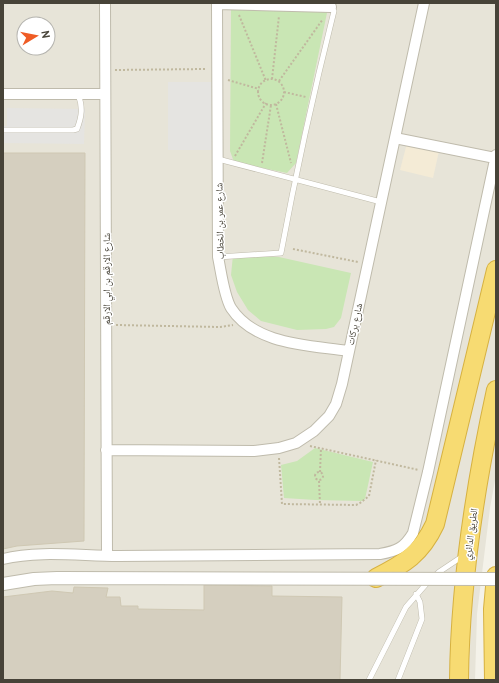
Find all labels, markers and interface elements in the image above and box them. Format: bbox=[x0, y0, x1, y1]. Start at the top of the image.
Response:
north arrow bbox=[16, 16, 56, 56]
text: N bbox=[38, 29, 53, 39]
street label: شارع عمر بن الخطاب bbox=[212, 182, 227, 259]
street label: شارع الارقم بن ابي الارقم bbox=[100, 233, 115, 325]
street label: شارع بركات bbox=[344, 301, 365, 346]
street label: الطريق الدائري bbox=[460, 507, 482, 561]

